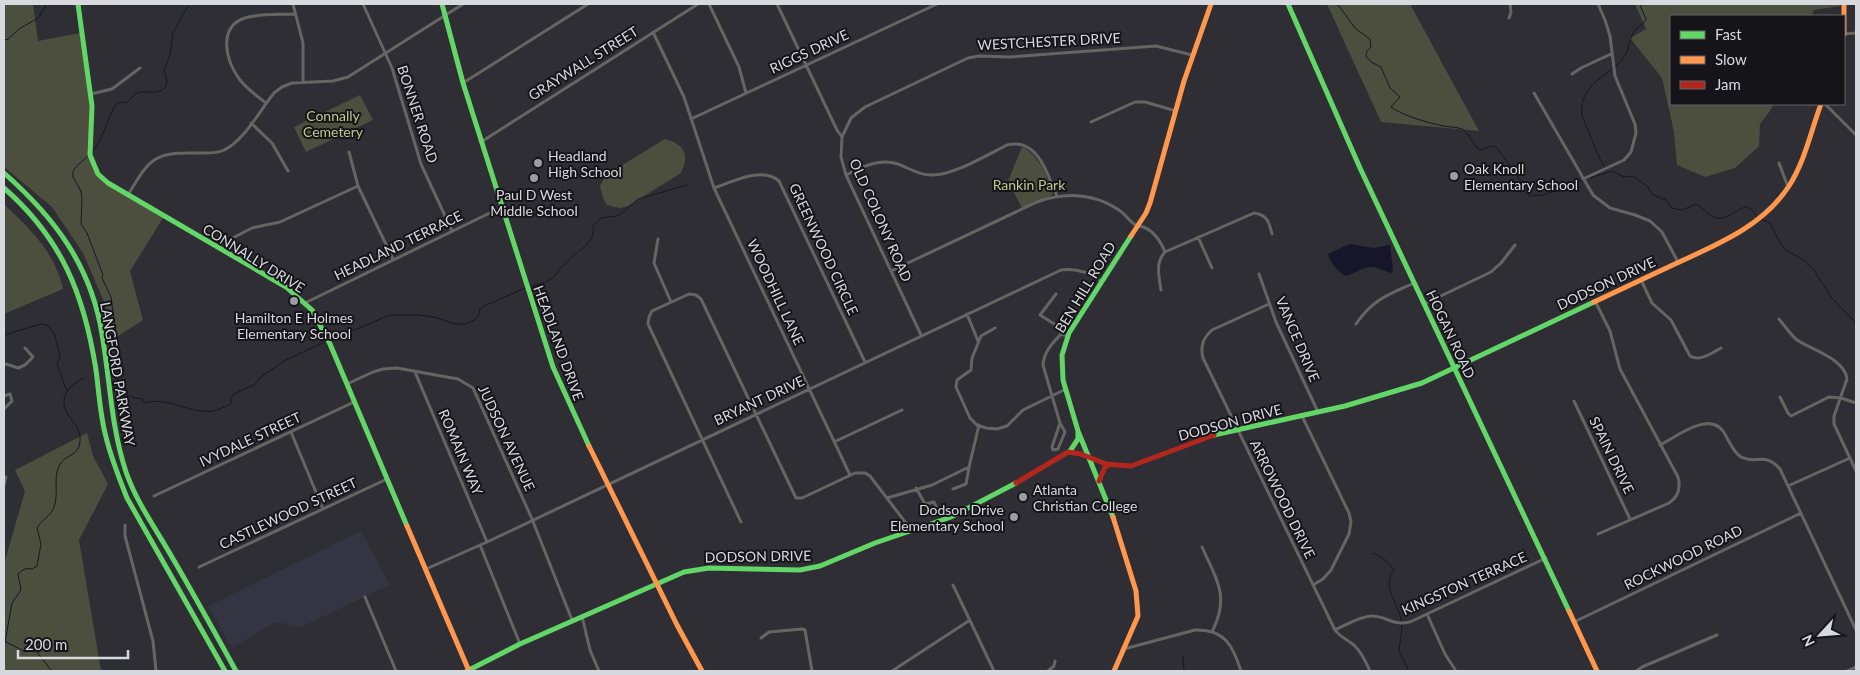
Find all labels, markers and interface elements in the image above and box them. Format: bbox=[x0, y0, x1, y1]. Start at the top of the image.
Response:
legend bbox=[1670, 15, 1845, 105]
street label: GRAYWALL STREET bbox=[525, 22, 642, 104]
street label: RIGGS DRIVE bbox=[767, 25, 851, 77]
text: Fast bbox=[1715, 25, 1742, 43]
street label: WESTCHESTER DRIVE bbox=[977, 29, 1121, 53]
text: Slow bbox=[1715, 50, 1747, 68]
street label: BONNER ROAD bbox=[394, 63, 442, 165]
text: Jam bbox=[1715, 75, 1741, 93]
park label: Connally Cemetery bbox=[303, 107, 364, 140]
place label: Headland High School bbox=[548, 147, 622, 180]
street label: OLD COLONY ROAD bbox=[846, 156, 916, 284]
marker: Headland High School bbox=[532, 157, 544, 169]
place label: Oak Knoll Elementary School bbox=[1464, 160, 1578, 193]
marker: Oak Knoll Elementary School bbox=[1448, 170, 1460, 182]
marker: Paul D West Middle School bbox=[528, 172, 540, 184]
park label: Rankin Park bbox=[993, 176, 1066, 193]
street label: GREENWOOD CIRCLE bbox=[786, 180, 862, 318]
place label: Paul D West Middle School bbox=[490, 186, 578, 219]
street label: HEADLAND TERRACE bbox=[331, 207, 465, 283]
street label: CONNALLY DRIVE bbox=[200, 220, 308, 296]
street label: WOODHILL LANE bbox=[744, 236, 808, 348]
street label: BEN HILL ROAD bbox=[1051, 238, 1119, 336]
street label: DODSON DRIVE bbox=[1554, 253, 1658, 313]
street label: HEADLAND DRIVE bbox=[530, 283, 588, 403]
street label: HOGAN ROAD bbox=[1423, 287, 1479, 381]
street label: VANCE DRIVE bbox=[1272, 294, 1324, 384]
marker: Hamilton E Holmes Elementary School bbox=[288, 295, 300, 307]
street label: LANGFORD PARKWAY bbox=[97, 301, 139, 448]
place label: Hamilton E Holmes Elementary School bbox=[235, 309, 353, 342]
street label: BRYANT DRIVE bbox=[711, 372, 807, 428]
street label: JUDSON AVENUE bbox=[475, 382, 539, 494]
street label: DODSON DRIVE bbox=[1176, 400, 1284, 444]
street label: ROMAIN WAY bbox=[435, 407, 487, 498]
street label: IVYDALE STREET bbox=[197, 408, 304, 470]
street label: SPAIN DRIVE bbox=[1586, 414, 1638, 496]
street label: ARROWOOD DRIVE bbox=[1247, 437, 1319, 561]
street label: CASTLEWOOD STREET bbox=[216, 473, 360, 552]
place label: Atlanta Christian College bbox=[1033, 481, 1137, 514]
marker: Atlanta Christian College bbox=[1017, 491, 1029, 503]
place label: Dodson Drive Elementary School bbox=[890, 501, 1004, 534]
marker: Dodson Drive Elementary School bbox=[1008, 511, 1020, 523]
street label: ROCKWOOD ROAD bbox=[1621, 521, 1745, 593]
street label: DODSON DRIVE bbox=[705, 547, 811, 565]
street label: KINGSTON TERRACE bbox=[1399, 548, 1529, 618]
north arrow bbox=[1795, 610, 1845, 660]
scale bar bbox=[18, 628, 128, 660]
text: N bbox=[1798, 632, 1818, 649]
text: 200 m bbox=[25, 635, 67, 653]

